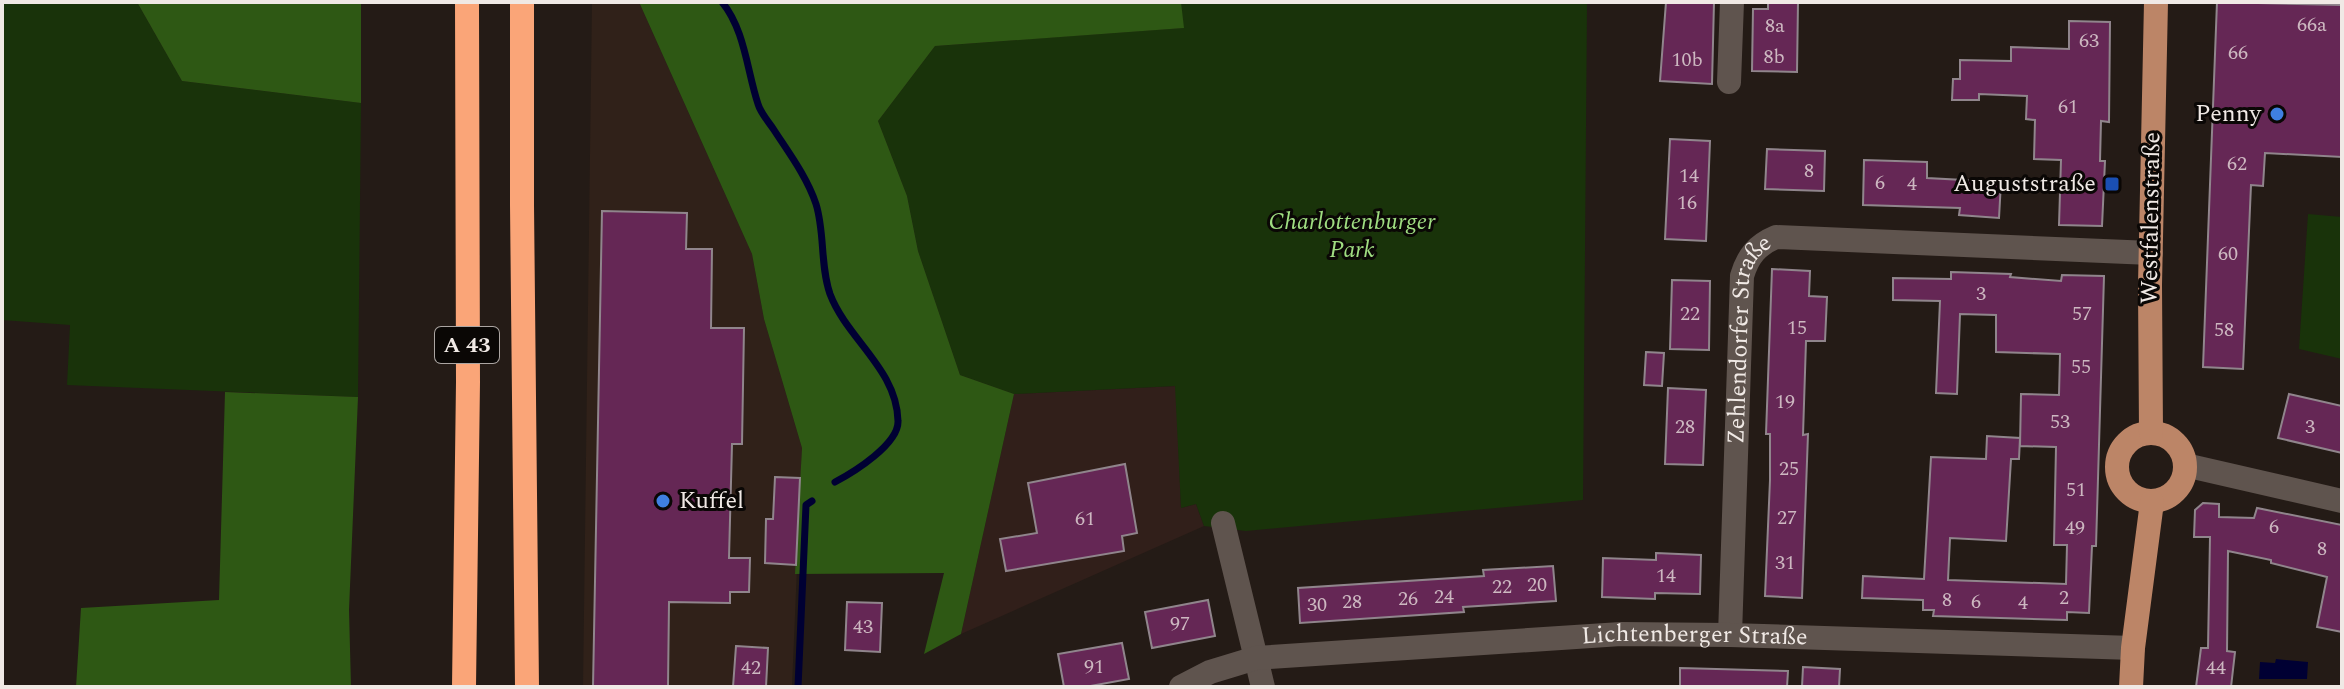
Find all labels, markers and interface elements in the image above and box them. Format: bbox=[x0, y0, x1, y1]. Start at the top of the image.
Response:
house number: 66a bbox=[2297, 10, 2327, 40]
house number: 8a bbox=[1765, 11, 1785, 41]
house number: 63 bbox=[2079, 26, 2099, 56]
house number: 66 bbox=[2228, 38, 2248, 68]
house number: 8b bbox=[1763, 42, 1785, 72]
house number: 10b bbox=[1671, 45, 1703, 75]
house number: 61 bbox=[2058, 92, 2078, 122]
place label: Penny bbox=[2195, 96, 2262, 132]
marker: Penny bbox=[2268, 105, 2286, 123]
street label: Westfalenstraße bbox=[2131, 132, 2171, 304]
house number: 62 bbox=[2227, 149, 2247, 179]
house number: 8 bbox=[1804, 156, 1814, 186]
house number: 14 bbox=[1679, 161, 1699, 191]
place label: Auguststraße bbox=[1953, 166, 2096, 202]
house number: 6 bbox=[1875, 168, 1885, 198]
house number: 4 bbox=[1907, 169, 1917, 199]
marker: Auguststraße bbox=[2103, 175, 2121, 193]
house number: 16 bbox=[1677, 188, 1697, 218]
park label: Charlottenburger Park bbox=[1269, 204, 1436, 268]
street label: Zehlendorfer Straße bbox=[1718, 225, 1779, 445]
house number: 60 bbox=[2218, 239, 2238, 269]
house number: 3 bbox=[1976, 279, 1986, 309]
house number: 22 bbox=[1680, 299, 1700, 329]
house number: 57 bbox=[2072, 299, 2092, 329]
house number: 15 bbox=[1787, 313, 1807, 343]
house number: 58 bbox=[2214, 315, 2234, 345]
road number: A 43 bbox=[435, 327, 499, 363]
house number: 55 bbox=[2071, 352, 2091, 382]
house number: 19 bbox=[1775, 387, 1795, 417]
house number: 53 bbox=[2050, 407, 2070, 437]
house number: 28 bbox=[1675, 412, 1695, 442]
house number: 3 bbox=[2305, 412, 2315, 442]
house number: 25 bbox=[1779, 454, 1799, 484]
house number: 51 bbox=[2066, 475, 2086, 505]
place label: Kuffel bbox=[679, 483, 744, 519]
marker: Kuffel bbox=[654, 492, 672, 510]
house number: 27 bbox=[1777, 503, 1797, 533]
house number: 61 bbox=[1075, 504, 1095, 534]
house number: 6 bbox=[2269, 512, 2279, 542]
house number: 49 bbox=[2065, 513, 2085, 543]
house number: 8 bbox=[2317, 534, 2327, 564]
house number: 31 bbox=[1775, 548, 1795, 578]
house number: 14 bbox=[1656, 561, 1676, 591]
house number: 20 bbox=[1527, 570, 1547, 600]
house number: 22 bbox=[1492, 572, 1512, 602]
house number: 24 bbox=[1434, 582, 1454, 612]
house number: 2 bbox=[2059, 583, 2069, 613]
house number: 26 bbox=[1398, 584, 1418, 614]
house number: 8 bbox=[1942, 585, 1952, 615]
house number: 28 bbox=[1342, 587, 1362, 617]
house number: 6 bbox=[1971, 587, 1981, 617]
house number: 4 bbox=[2018, 588, 2028, 618]
house number: 30 bbox=[1307, 590, 1327, 620]
house number: 97 bbox=[1170, 609, 1190, 639]
house number: 43 bbox=[853, 612, 873, 642]
street label: Lichtenberger Straße bbox=[1580, 616, 1808, 655]
house number: 91 bbox=[1084, 652, 1104, 682]
house number: 42 bbox=[741, 653, 761, 683]
house number: 44 bbox=[2206, 653, 2226, 683]

